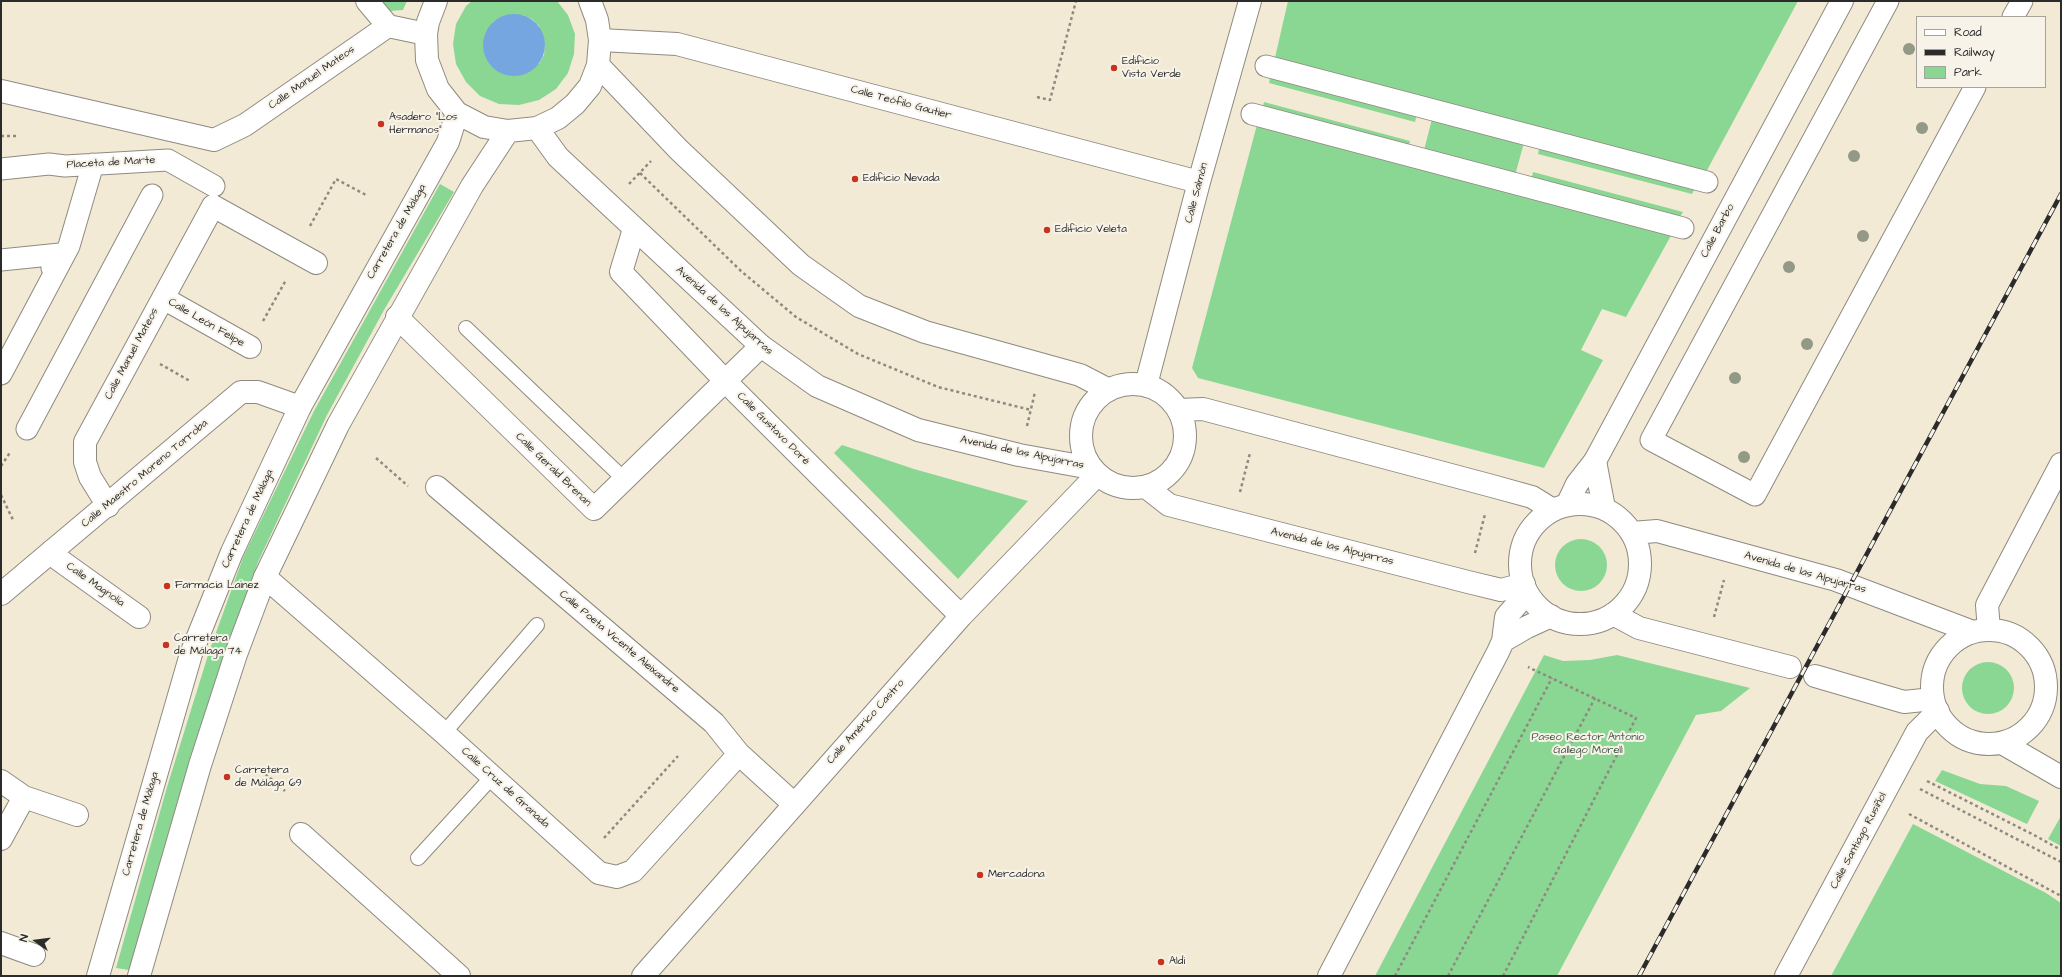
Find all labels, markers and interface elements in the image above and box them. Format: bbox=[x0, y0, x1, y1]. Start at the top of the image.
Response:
legend bbox=[1916, 16, 2046, 88]
text: Road bbox=[1954, 24, 1982, 41]
street label: Calle Manuel Mateos bbox=[266, 43, 358, 113]
text: Railway bbox=[1954, 44, 1995, 61]
place label: Edificio Vista Verde bbox=[1122, 55, 1181, 81]
marker: Edificio Vista Verde bbox=[1109, 63, 1119, 73]
text: Park bbox=[1954, 64, 1982, 81]
street label: Calle Teófilo Gautier bbox=[849, 83, 953, 123]
place label: Asadero "Los Hermanos" bbox=[389, 111, 457, 137]
marker: Asadero "Los Hermanos" bbox=[376, 119, 386, 129]
street label: Placeta de Marte bbox=[66, 154, 156, 172]
street label: Calle Salmón bbox=[1183, 161, 1211, 225]
place label: Edificio Nevada bbox=[863, 172, 940, 186]
marker: Edificio Nevada bbox=[850, 174, 860, 184]
street label: Carretera de Málaga bbox=[364, 182, 430, 282]
street label: Calle Barbo bbox=[1698, 202, 1738, 260]
place label: Edificio Veleta bbox=[1055, 223, 1127, 237]
marker: Edificio Veleta bbox=[1042, 225, 1052, 235]
street label: Avenida de las Alpujarras bbox=[673, 264, 775, 358]
street label: Calle León Felipe bbox=[166, 296, 246, 350]
street label: Calle Manuel Mateos bbox=[102, 306, 162, 402]
street label: Calle Gustavo Doré bbox=[734, 390, 812, 468]
street label: Calle Maestro Moreno Torroba bbox=[79, 417, 211, 531]
street label: Calle Gerald Brenan bbox=[512, 430, 594, 510]
street label: Avenida de las Alpujarras bbox=[959, 433, 1085, 473]
street label: Carretera de Málaga bbox=[219, 468, 277, 570]
street label: Avenida de las Alpujarras bbox=[1269, 525, 1395, 569]
street label: Avenida de las Alpujarras bbox=[1743, 549, 1867, 597]
street label: Calle Magnolia bbox=[63, 560, 127, 610]
place label: Farmacia Lainez bbox=[175, 579, 259, 593]
marker: Farmacia Lainez bbox=[162, 581, 172, 591]
street label: Calle Poeta Vicente Aleixandre bbox=[556, 588, 682, 696]
place label: Carretera de Málaga 74 bbox=[174, 632, 242, 658]
marker: Carretera de Málaga 74 bbox=[161, 640, 171, 650]
street label: Calle Américo Castro bbox=[824, 677, 908, 767]
park label: Paseo Rector Antonio Gallego Morell bbox=[1531, 731, 1645, 757]
street label: Calle Cruz de Granada bbox=[458, 745, 552, 831]
place label: Carretera de Málaga 69 bbox=[235, 764, 302, 790]
street label: Carretera de Málaga bbox=[120, 771, 162, 877]
marker: Carretera de Málaga 69 bbox=[222, 772, 232, 782]
street label: Calle Santiago Rusiñol bbox=[1828, 791, 1890, 891]
place label: Mercadona bbox=[988, 868, 1045, 882]
marker: Mercadona bbox=[975, 870, 985, 880]
north arrow bbox=[16, 921, 56, 961]
text: N bbox=[16, 933, 32, 943]
place label: Aldi bbox=[1169, 955, 1185, 969]
marker: Aldi bbox=[1156, 957, 1166, 967]

